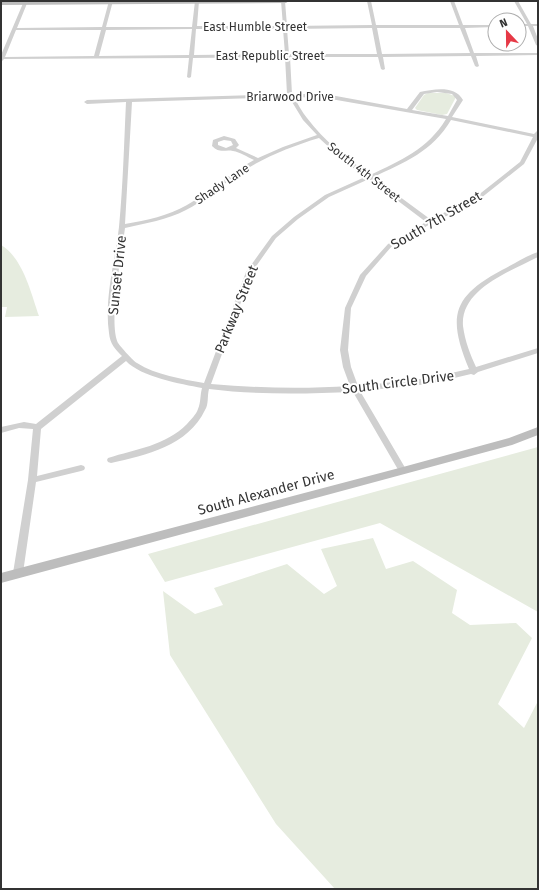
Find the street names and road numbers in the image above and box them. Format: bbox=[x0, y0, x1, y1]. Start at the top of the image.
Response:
street label: East Humble Street bbox=[203, 20, 308, 34]
street label: East Republic Street bbox=[215, 49, 325, 63]
street label: Briarwood Drive bbox=[246, 90, 334, 104]
street label: South 4th Street bbox=[325, 139, 404, 205]
street label: Shady Lane bbox=[192, 161, 252, 207]
street label: South 7th Street bbox=[388, 187, 486, 253]
street label: Sunset Drive bbox=[105, 235, 130, 316]
street label: Parkway Street bbox=[211, 262, 262, 356]
street label: South Circle Drive bbox=[341, 367, 455, 398]
street label: South Alexander Drive bbox=[196, 466, 336, 519]

